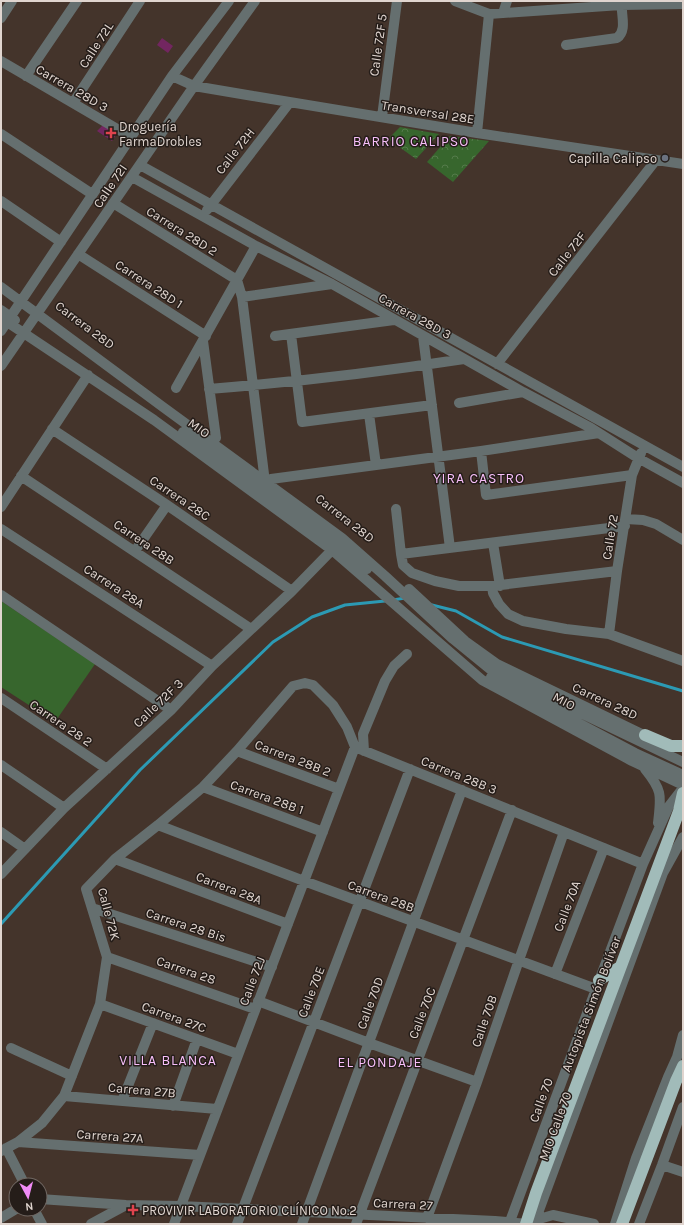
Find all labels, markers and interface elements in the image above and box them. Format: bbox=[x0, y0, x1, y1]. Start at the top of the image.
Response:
street label: Calle 72F 5 bbox=[366, 13, 390, 77]
street label: Calle 72L bbox=[76, 19, 116, 71]
street label: Carrera 28D 3 bbox=[33, 61, 111, 115]
street label: Transversal 28E bbox=[381, 97, 475, 127]
place label: Droguería FarmaDrobles bbox=[119, 119, 202, 149]
street label: Calle 72H bbox=[212, 125, 258, 177]
marker: Droguería FarmaDrobles bbox=[106, 128, 116, 138]
district label: BARRIO CALIPSO bbox=[353, 133, 469, 150]
place label: Capilla Calipso bbox=[569, 151, 657, 166]
marker: Capilla Calipso bbox=[660, 153, 670, 163]
street label: Calle 72I bbox=[90, 161, 130, 211]
street label: Carrera 28D 2 bbox=[144, 203, 220, 259]
street label: Calle 72F bbox=[545, 229, 589, 279]
street label: Carrera 28D 1 bbox=[112, 257, 186, 311]
street label: Carrera 28D 3 bbox=[376, 290, 454, 342]
street label: Carrera 28D bbox=[52, 298, 118, 352]
street label: MIO bbox=[185, 415, 213, 441]
district label: YIRA CASTRO bbox=[433, 470, 525, 487]
street label: Carrera 28C bbox=[147, 472, 213, 524]
street label: Carrera 28D bbox=[313, 490, 377, 546]
street label: Calle 72 bbox=[599, 513, 621, 561]
street label: Carrera 28B bbox=[111, 516, 177, 568]
street label: Carrera 28A bbox=[81, 561, 148, 611]
street label: Calle 72F 3 bbox=[130, 676, 186, 730]
street label: Carrera 28D bbox=[570, 679, 640, 723]
street label: MIO bbox=[550, 689, 578, 713]
street label: Carrera 28 2 bbox=[27, 697, 95, 749]
street label: Carrera 28B 2 bbox=[253, 737, 333, 779]
street label: Carrera 28B 3 bbox=[419, 753, 499, 797]
street label: Carrera 28B 1 bbox=[228, 777, 306, 817]
street label: Carrera 28A bbox=[194, 869, 264, 908]
street label: Carrera 28B bbox=[346, 877, 416, 915]
street label: Calle 70A bbox=[550, 878, 584, 934]
street label: Calle 72K bbox=[95, 886, 123, 942]
street label: Carrera 28 Bis bbox=[144, 905, 228, 945]
street label: Autopista Simón Bolívar bbox=[558, 934, 624, 1074]
street label: Carrera 28 bbox=[154, 953, 218, 987]
street label: Calle 72J bbox=[236, 954, 268, 1008]
street label: Calle 70E bbox=[294, 964, 328, 1020]
street label: Calle 70D bbox=[354, 975, 386, 1031]
street label: Calle 70C bbox=[405, 985, 439, 1041]
street label: Calle 70B bbox=[468, 993, 500, 1049]
street label: Carrera 27C bbox=[140, 998, 208, 1036]
district label: VILLA BLANCA bbox=[119, 1052, 217, 1069]
district label: EL PONDAJE bbox=[338, 1054, 422, 1071]
street label: Calle 70 bbox=[526, 1076, 556, 1124]
street label: Carrera 27B bbox=[108, 1080, 176, 1100]
street label: MIO Calle 70 bbox=[536, 1089, 574, 1162]
street label: Carrera 27A bbox=[76, 1126, 145, 1146]
north arrow bbox=[8, 1177, 48, 1217]
street label: Carrera 27 bbox=[373, 1195, 433, 1213]
text: N bbox=[24, 1199, 34, 1213]
place label: PROVIVIR LABORATORIO CLÍNICO No.2 bbox=[142, 1201, 357, 1218]
marker: PROVIVIR LABORATORIO CLÍNICO No.2 bbox=[127, 1204, 139, 1216]

